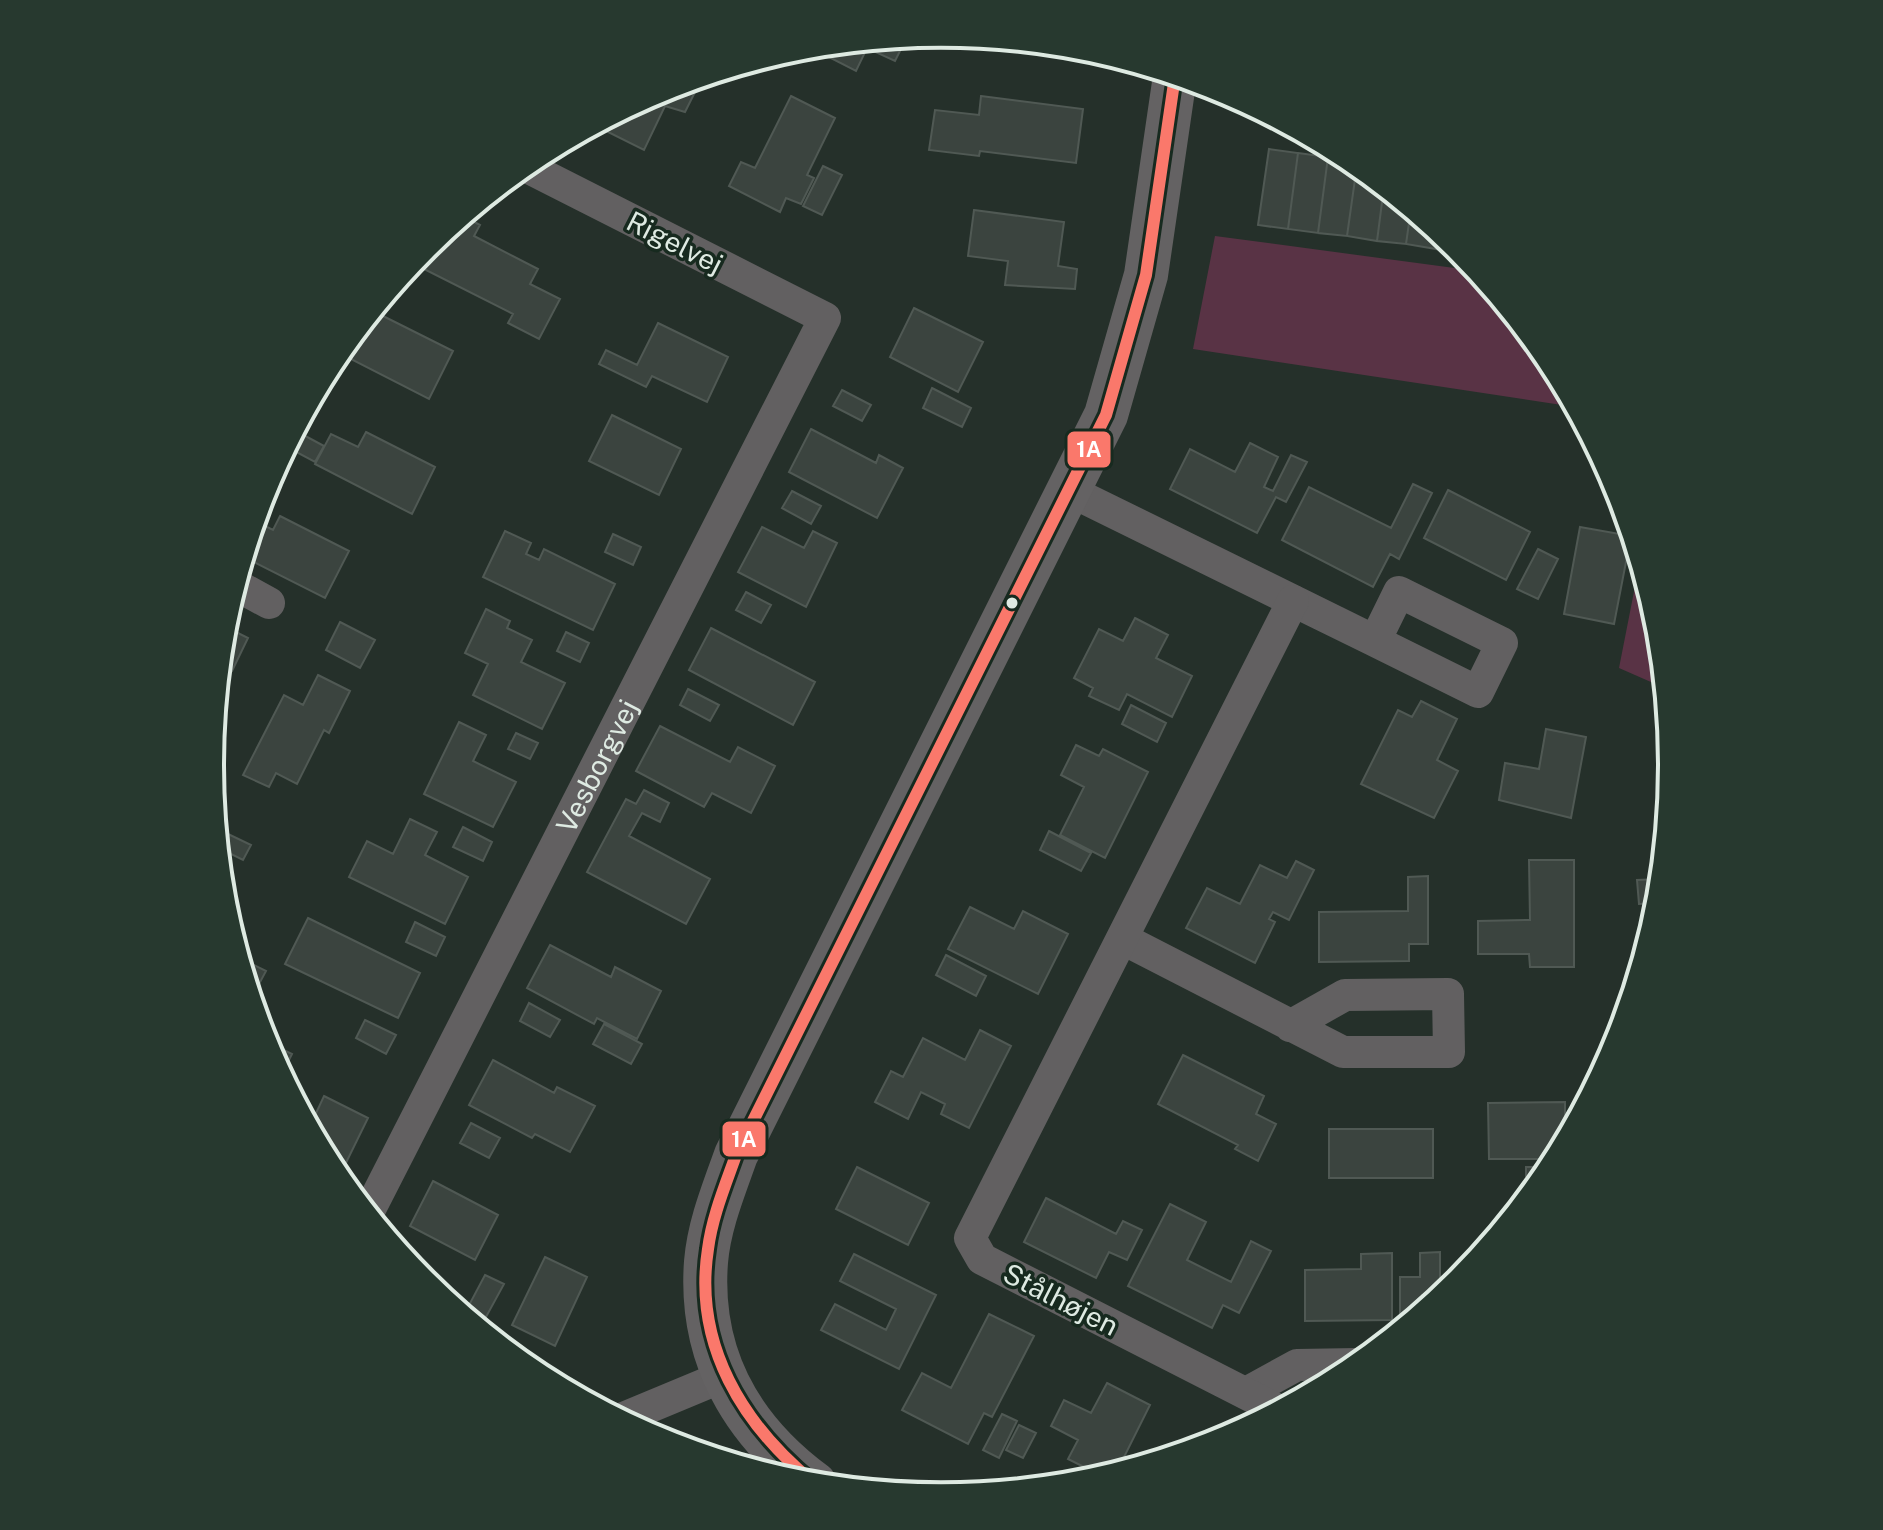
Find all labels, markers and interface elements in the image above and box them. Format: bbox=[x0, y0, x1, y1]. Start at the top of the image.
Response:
street label: Rigelvej bbox=[621, 204, 729, 280]
line badge: 1A bbox=[1066, 430, 1112, 469]
text: 1A bbox=[1076, 436, 1102, 462]
unlabelled marker bbox=[1004, 595, 1020, 611]
street label: Vesborgvej bbox=[549, 694, 644, 838]
line badge: 1A bbox=[721, 1120, 767, 1158]
text: 1A bbox=[731, 1126, 757, 1152]
street label: Stålhøjen bbox=[998, 1256, 1124, 1342]

